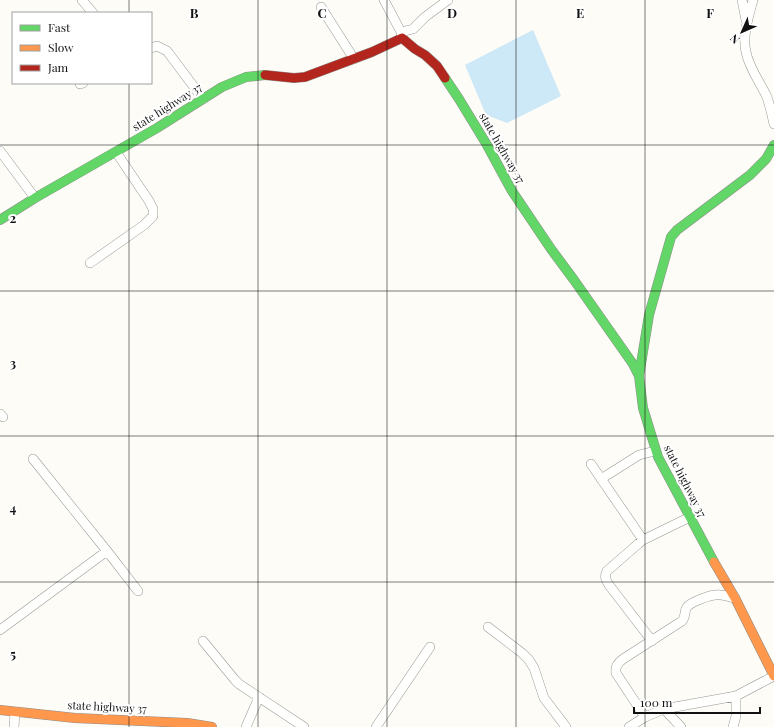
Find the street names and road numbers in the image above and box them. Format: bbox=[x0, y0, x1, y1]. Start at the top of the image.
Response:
street label: state highway 37 bbox=[129, 79, 205, 134]
street label: state highway 37 bbox=[476, 110, 529, 186]
street label: state highway 37 bbox=[661, 442, 710, 520]
street label: state highway 37 bbox=[67, 697, 148, 716]

